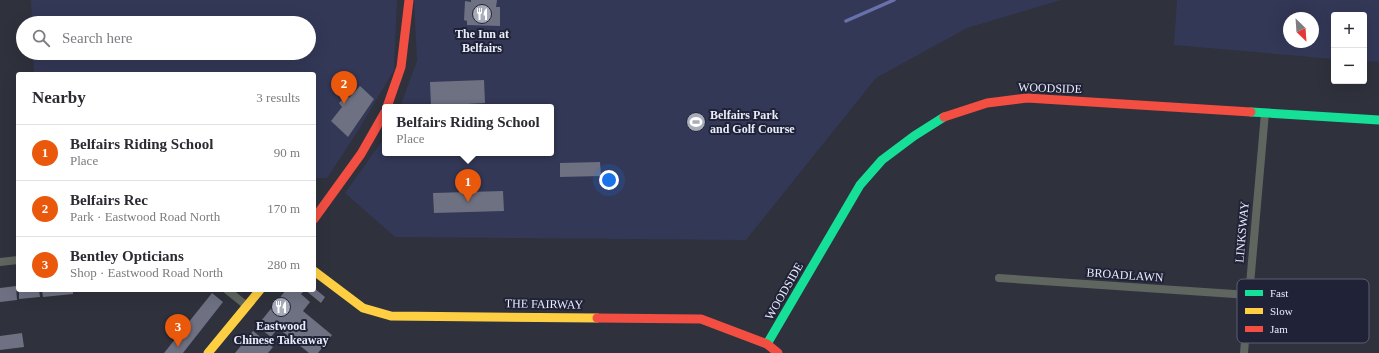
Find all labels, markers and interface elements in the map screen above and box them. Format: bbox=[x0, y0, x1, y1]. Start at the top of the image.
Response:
restaurant icon: The Inn at Belfairs bbox=[471, 3, 493, 25]
north arrow bbox=[1283, 12, 1319, 48]
map controls bbox=[1331, 12, 1367, 84]
button: + bbox=[1331, 12, 1367, 48]
search box bbox=[16, 16, 316, 60]
icon: search bbox=[30, 27, 52, 49]
place label: The Inn at Belfairs bbox=[455, 27, 509, 55]
text: Search here bbox=[62, 30, 132, 46]
button: − bbox=[1331, 48, 1367, 84]
pin: 2 bbox=[331, 71, 357, 104]
street label: WOODSIDE bbox=[1018, 80, 1082, 96]
text: Nearby bbox=[32, 88, 86, 107]
text: 3 results bbox=[256, 90, 300, 105]
popup bbox=[382, 104, 554, 156]
place label: Belfairs Park and Golf Course bbox=[710, 108, 795, 136]
sports icon: Belfairs Park and Golf Course bbox=[685, 111, 707, 133]
text: Belfairs Riding School bbox=[396, 114, 540, 130]
text: Place bbox=[396, 131, 424, 146]
text: Belfairs Riding School bbox=[70, 136, 213, 152]
text: 1 bbox=[42, 145, 48, 160]
text: 90 m bbox=[274, 145, 300, 160]
text: Place bbox=[70, 153, 98, 168]
pin: 1 bbox=[455, 169, 481, 202]
your location bbox=[599, 170, 619, 190]
text: Belfairs Rec bbox=[70, 192, 148, 208]
street label: LINKSWAY bbox=[1232, 200, 1252, 263]
text: 2 bbox=[42, 201, 48, 216]
text: 170 m bbox=[267, 201, 300, 216]
text: Park · Eastwood Road North bbox=[70, 209, 220, 224]
text: Bentley Opticians bbox=[70, 248, 184, 264]
text: 3 bbox=[42, 257, 48, 272]
text: 280 m bbox=[267, 257, 300, 272]
street label: WOODSIDE bbox=[762, 260, 806, 322]
text: Shop · Eastwood Road North bbox=[70, 265, 223, 280]
street label: BROADLAWN bbox=[1086, 265, 1164, 285]
legend bbox=[1237, 279, 1369, 343]
text: Fast bbox=[1270, 287, 1288, 299]
restaurant icon: Eastwood Chinese Takeaway bbox=[270, 296, 292, 318]
street label: THE FAIRWAY bbox=[505, 296, 584, 312]
text: Slow bbox=[1270, 305, 1293, 317]
pin: 3 bbox=[165, 314, 191, 347]
place label: Eastwood Chinese Takeaway bbox=[233, 319, 329, 347]
text: Jam bbox=[1270, 323, 1288, 335]

